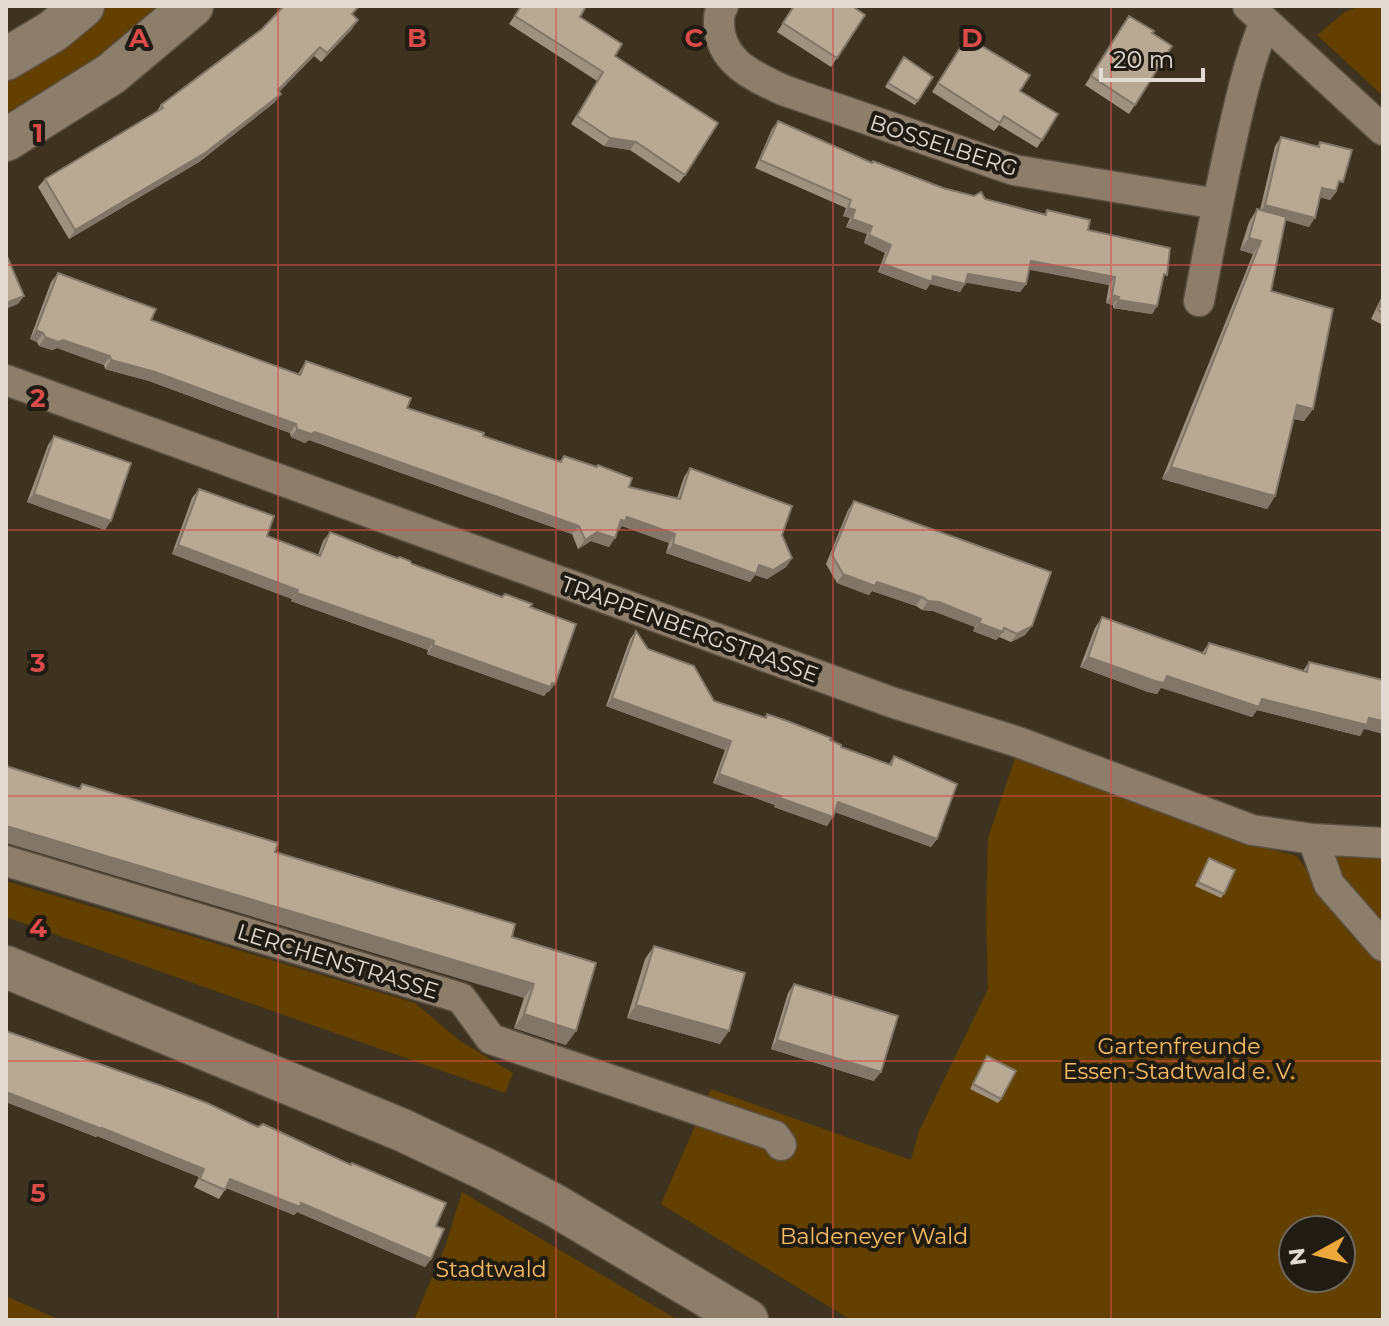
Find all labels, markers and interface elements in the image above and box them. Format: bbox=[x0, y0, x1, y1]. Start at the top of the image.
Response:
text: A bbox=[128, 22, 150, 54]
text: B bbox=[407, 22, 427, 54]
text: C bbox=[685, 22, 704, 54]
text: D bbox=[961, 22, 983, 54]
scale bar bbox=[1101, 32, 1203, 82]
text: 20 m bbox=[1113, 45, 1174, 74]
street label: BOSSELBERG bbox=[866, 109, 1021, 182]
text: 1 bbox=[33, 117, 43, 149]
text: 2 bbox=[30, 382, 46, 414]
street label: TRAPPENBERGSTRASSE bbox=[558, 570, 822, 689]
text: 3 bbox=[29, 647, 46, 679]
text: 4 bbox=[29, 912, 47, 944]
street label: LERCHENSTRASSE bbox=[234, 918, 442, 1005]
park label: Gartenfreunde Essen-Stadtwald e. V. bbox=[1063, 1033, 1295, 1085]
text: 5 bbox=[30, 1177, 46, 1209]
north arrow bbox=[1277, 1214, 1357, 1294]
park label: Baldeneyer Wald bbox=[780, 1223, 968, 1250]
text: N bbox=[1283, 1246, 1312, 1267]
park label: Stadtwald bbox=[435, 1256, 547, 1283]

